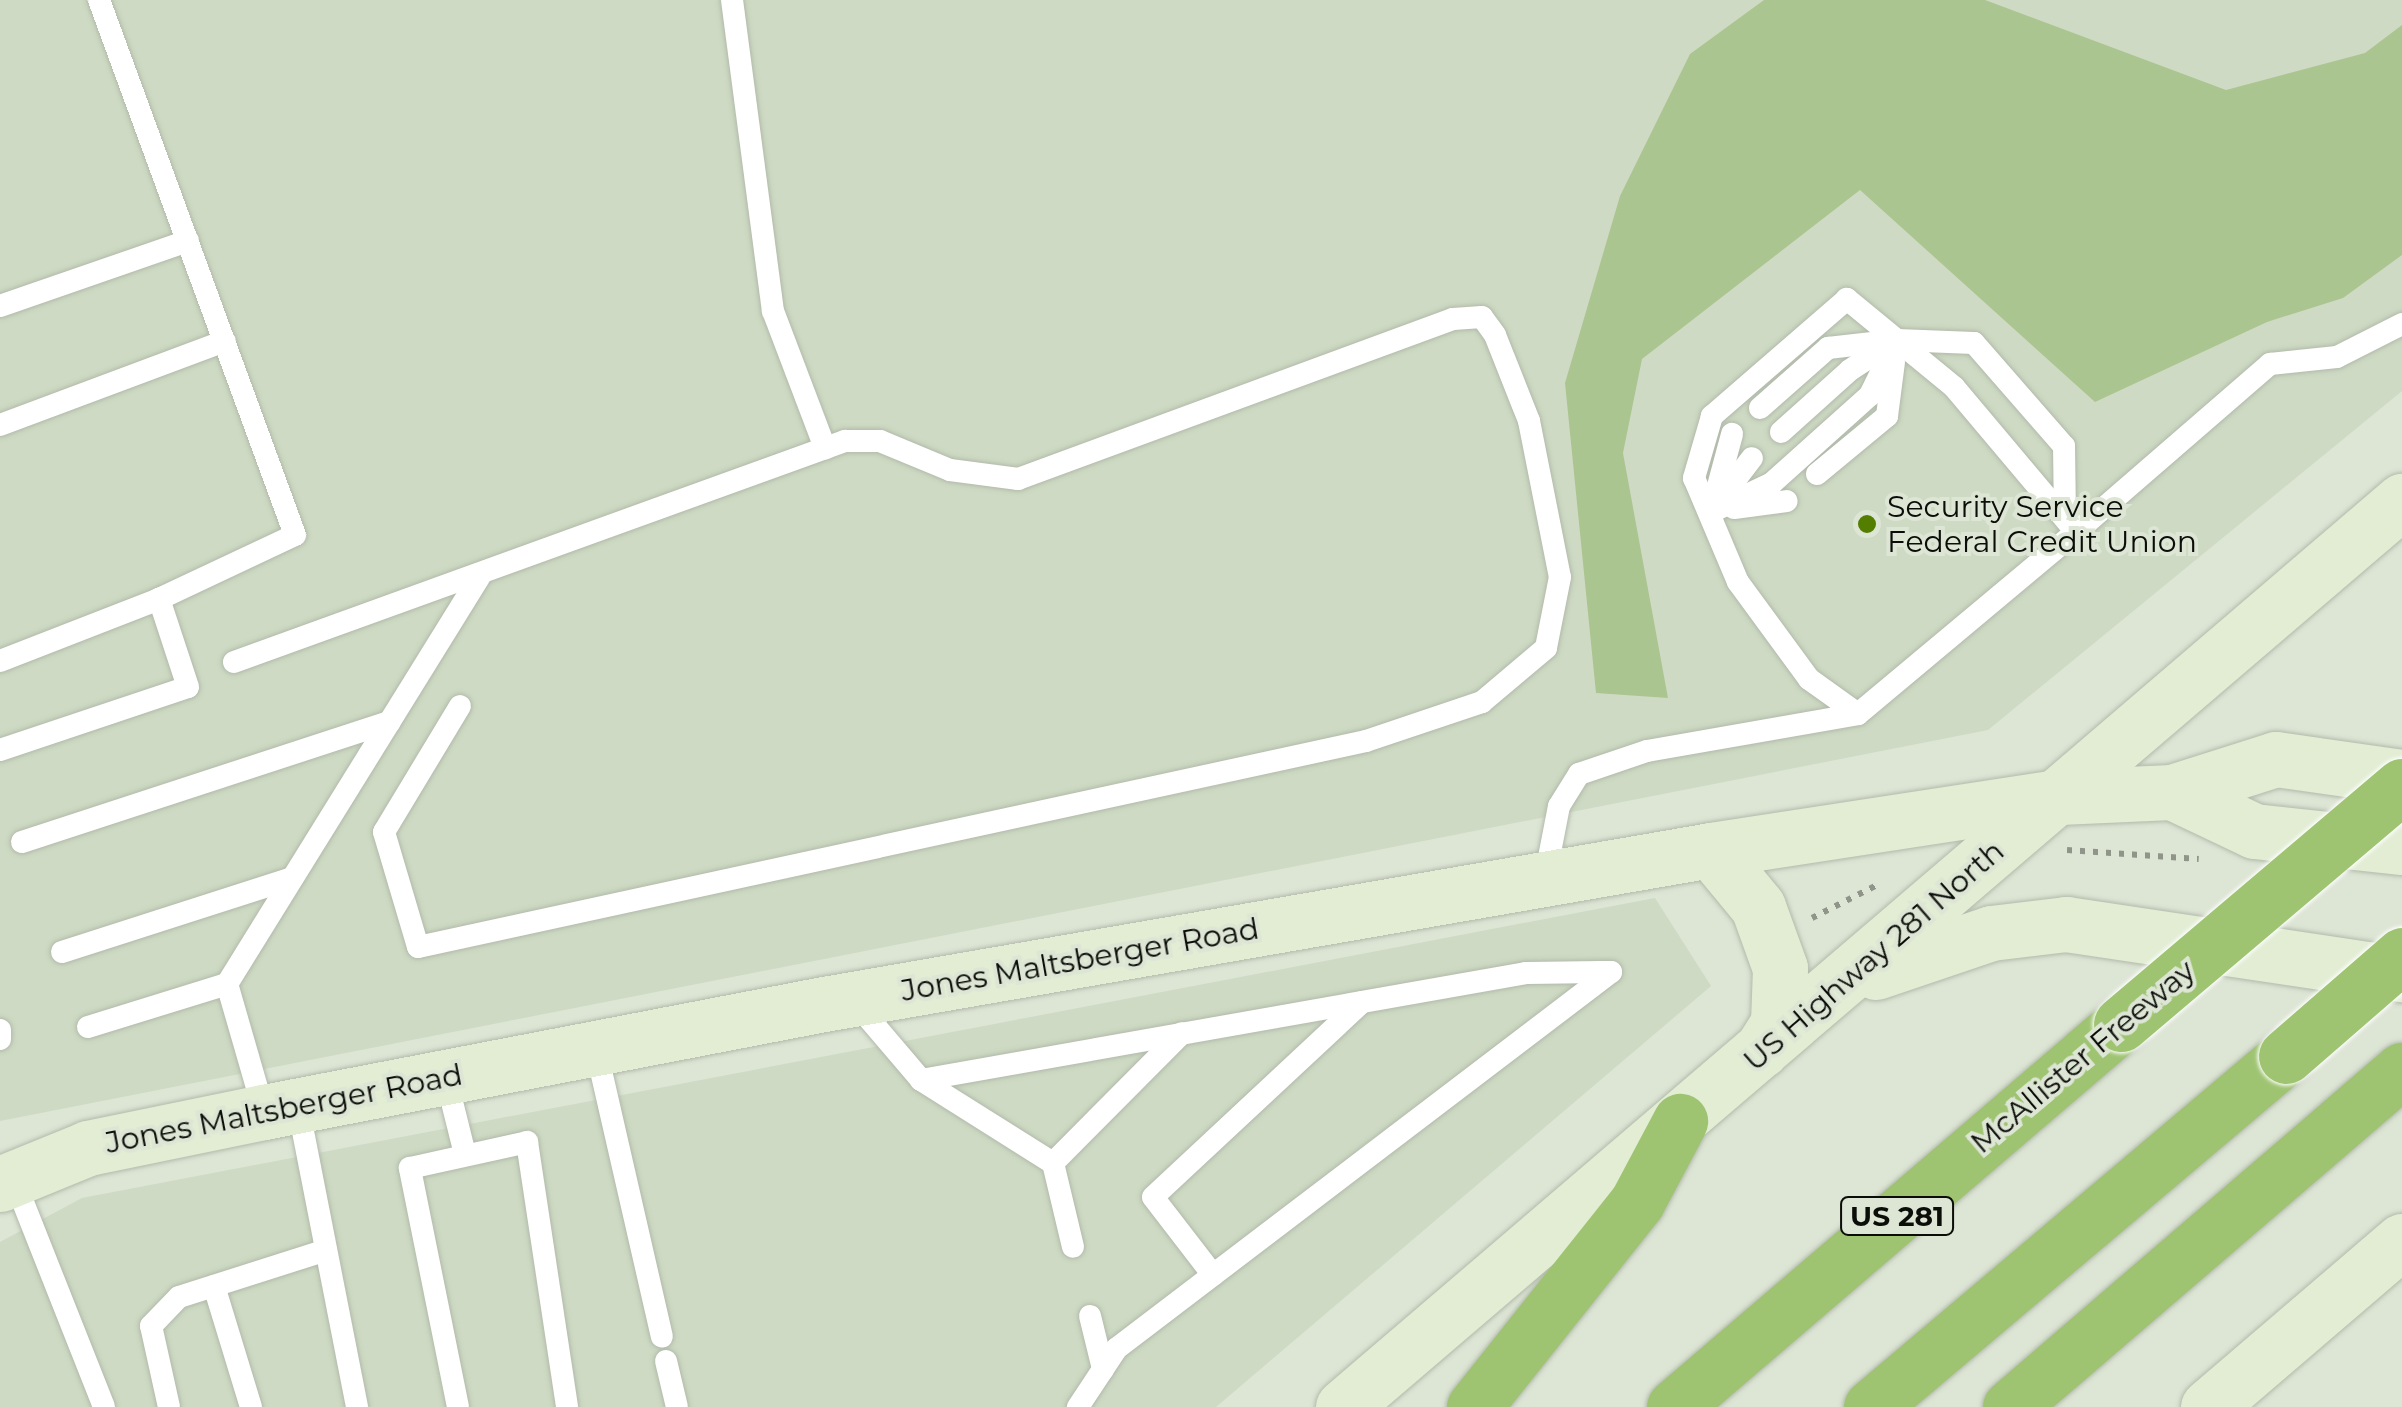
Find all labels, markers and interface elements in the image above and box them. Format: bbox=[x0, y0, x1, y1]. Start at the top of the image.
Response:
place label: Security Service Federal Credit Union bbox=[1887, 489, 2197, 560]
marker: Security Service Federal Credit Union bbox=[1856, 513, 1878, 535]
street label: US Highway 281 North bbox=[1736, 833, 2012, 1079]
street label: Jones Maltsberger Road bbox=[898, 911, 1262, 1009]
street label: McAllister Freeway bbox=[1964, 953, 2202, 1161]
street label: Jones Maltsberger Road bbox=[102, 1057, 466, 1161]
road number: US 281 bbox=[1840, 1193, 1954, 1239]

